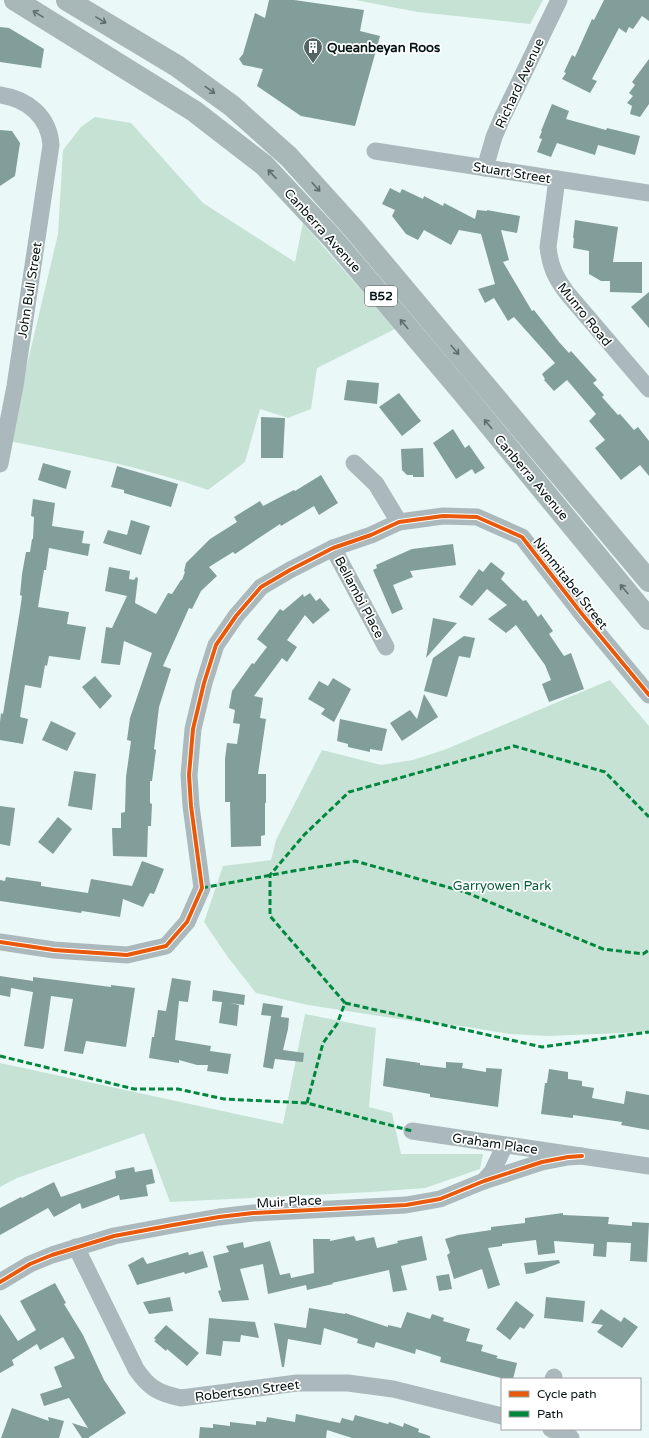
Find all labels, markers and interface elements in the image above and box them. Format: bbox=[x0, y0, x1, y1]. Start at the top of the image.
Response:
one-way arrow bbox=[32, 10, 44, 18]
one-way arrow bbox=[95, 17, 107, 25]
building icon: Queanbeyan Roos bbox=[302, 36, 324, 64]
street label: Richard Avenue bbox=[492, 36, 548, 131]
place label: Queanbeyan Roos bbox=[327, 40, 440, 56]
one-way arrow bbox=[204, 86, 215, 94]
street label: Stuart Street bbox=[472, 159, 552, 187]
one-way arrow bbox=[267, 169, 277, 179]
one-way arrow bbox=[311, 182, 321, 192]
street label: Canberra Avenue bbox=[281, 186, 364, 276]
street label: John Bull Street bbox=[14, 241, 45, 339]
street label: Munro Road bbox=[554, 280, 615, 350]
road number: B52 bbox=[365, 286, 397, 306]
one-way arrow bbox=[400, 319, 409, 329]
one-way arrow bbox=[451, 344, 460, 355]
one-way arrow bbox=[483, 418, 492, 429]
street label: Canberra Avenue bbox=[491, 432, 572, 524]
street label: Nimmitabel Street bbox=[529, 534, 611, 633]
street label: Bellambi Place bbox=[331, 554, 387, 641]
one-way arrow bbox=[620, 583, 629, 594]
park label: Garryowen Park bbox=[453, 878, 551, 894]
street label: Graham Place bbox=[451, 1130, 539, 1158]
street label: Muir Place bbox=[256, 1192, 322, 1212]
street label: Robertson Street bbox=[194, 1377, 300, 1405]
legend bbox=[501, 1378, 641, 1430]
text: Cycle path bbox=[537, 1387, 596, 1401]
text: Path bbox=[537, 1407, 563, 1421]

